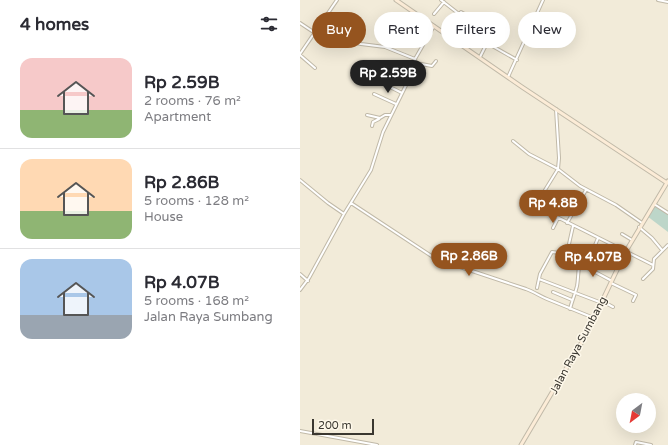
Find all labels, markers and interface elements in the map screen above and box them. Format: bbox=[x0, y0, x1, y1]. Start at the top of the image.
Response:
chip: Buy bbox=[312, 12, 366, 48]
chip: Rent bbox=[374, 12, 433, 48]
chip: Filters bbox=[441, 12, 510, 48]
chip: New bbox=[518, 12, 576, 48]
icon: filters bbox=[258, 13, 280, 35]
text: 4 homes bbox=[20, 14, 89, 35]
pin: Rp 2.59B bbox=[347, 60, 429, 94]
text: Rp 2.59B bbox=[359, 65, 417, 81]
text: Rp 2.59B bbox=[144, 72, 219, 93]
icon: home bbox=[52, 74, 100, 122]
text: 2 rooms · 76 m² bbox=[144, 93, 241, 109]
text: Apartment bbox=[144, 109, 211, 125]
text: Rp 2.86B bbox=[144, 172, 219, 193]
icon: home bbox=[52, 175, 100, 223]
pin: Rp 4.8B bbox=[516, 190, 590, 224]
text: 5 rooms · 128 m² bbox=[144, 193, 249, 209]
text: Rp 4.8B bbox=[528, 195, 578, 211]
text: House bbox=[144, 209, 183, 225]
pin: Rp 2.86B bbox=[428, 243, 510, 277]
pin: Rp 4.07B bbox=[552, 244, 634, 278]
text: Rp 2.86B bbox=[440, 248, 498, 264]
text: Rp 4.07B bbox=[564, 249, 622, 265]
text: Rp 4.07B bbox=[144, 272, 219, 293]
icon: home bbox=[52, 275, 100, 323]
text: 5 rooms · 168 m² bbox=[144, 293, 249, 309]
street label: Jalan Raya Sumbang bbox=[547, 294, 610, 396]
text: Jalan Raya Sumbang bbox=[144, 309, 273, 325]
north arrow bbox=[616, 393, 656, 433]
map controls bbox=[616, 393, 656, 433]
scale bar bbox=[312, 417, 374, 436]
text: 200 m bbox=[318, 419, 352, 432]

